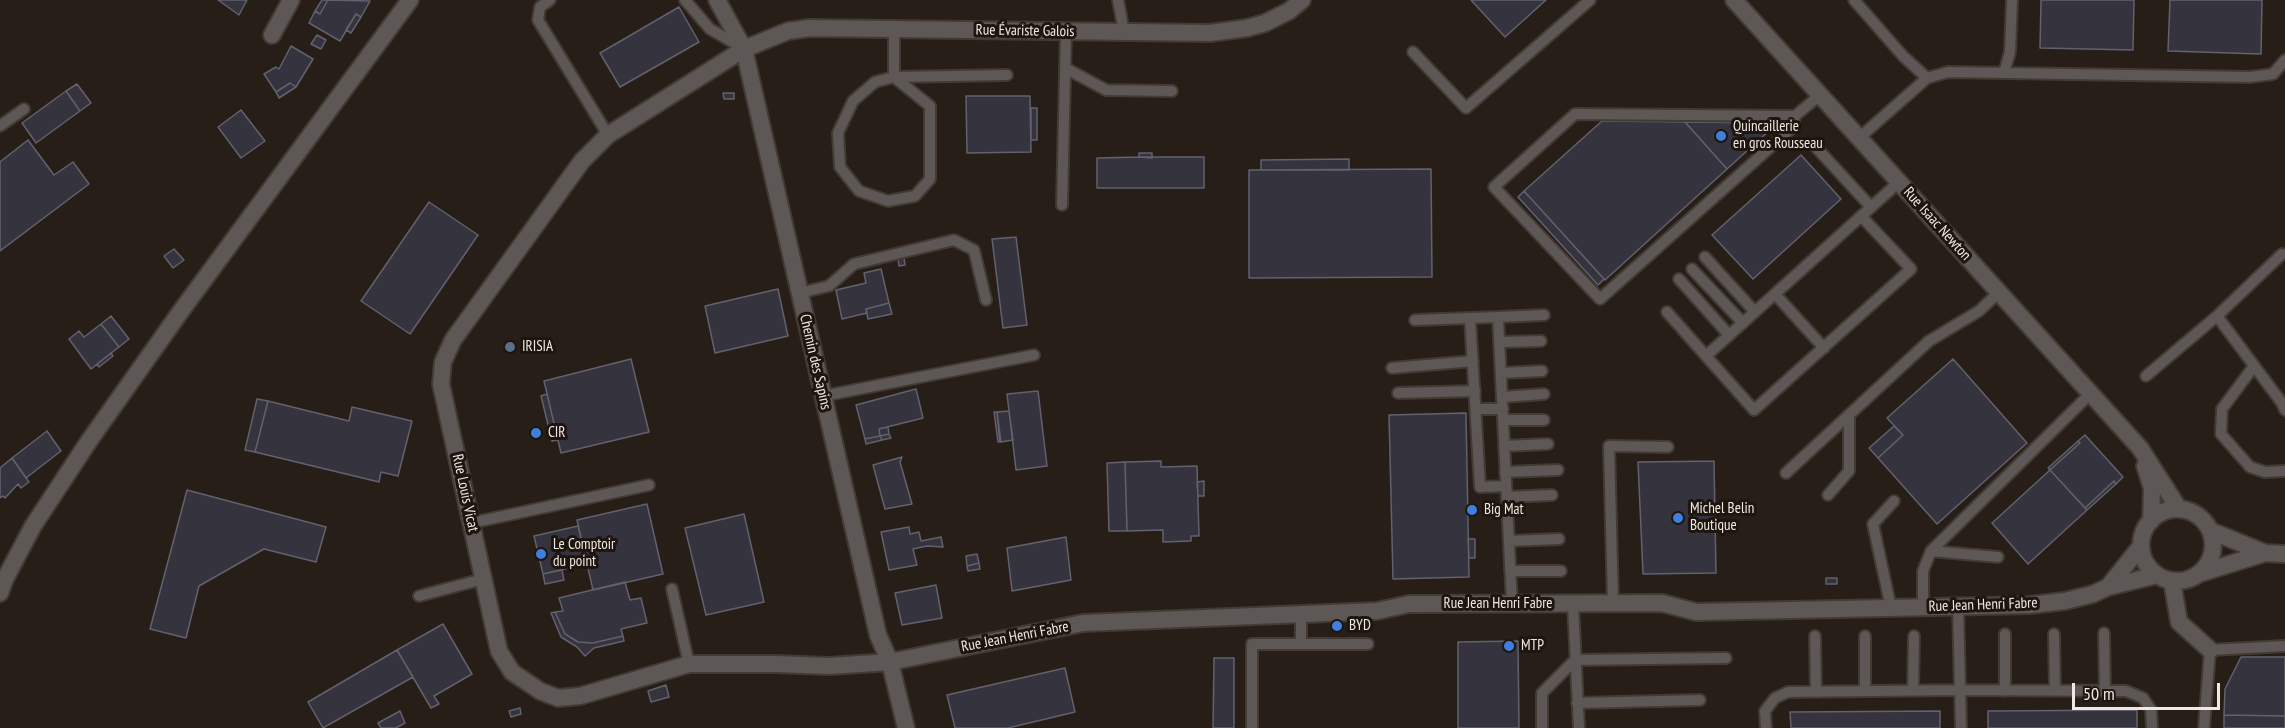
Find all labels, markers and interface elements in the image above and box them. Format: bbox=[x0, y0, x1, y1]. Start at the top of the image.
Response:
street label: Rue Évariste Galois bbox=[975, 21, 1075, 41]
place label: Quincaillerie en gros Rousseau bbox=[1733, 118, 1823, 153]
marker: Quincaillerie en gros Rousseau bbox=[1714, 129, 1728, 143]
street label: Rue Isaac Newton bbox=[1899, 184, 1975, 264]
street label: Chemin des Sapins bbox=[795, 313, 835, 411]
place label: IRISIA bbox=[522, 338, 553, 356]
marker: IRISIA bbox=[503, 340, 517, 354]
place label: CIR bbox=[548, 424, 566, 442]
marker: CIR bbox=[529, 426, 543, 440]
street label: Rue Louis Vicat bbox=[448, 453, 482, 533]
place label: Michel Belin Boutique bbox=[1690, 500, 1754, 535]
place label: Big Mat bbox=[1484, 501, 1524, 519]
marker: Big Mat bbox=[1465, 503, 1479, 517]
marker: Michel Belin Boutique bbox=[1671, 511, 1685, 525]
place label: Le Comptoir du point bbox=[553, 536, 615, 571]
marker: Le Comptoir du point bbox=[534, 547, 548, 561]
street label: Rue Jean Henri Fabre bbox=[1928, 594, 2038, 616]
street label: Rue Jean Henri Fabre bbox=[1443, 595, 1553, 613]
place label: BYD bbox=[1349, 617, 1371, 635]
street label: Rue Jean Henri Fabre bbox=[960, 618, 1070, 656]
marker: BYD bbox=[1330, 619, 1344, 633]
place label: MTP bbox=[1521, 637, 1544, 655]
marker: MTP bbox=[1502, 639, 1516, 653]
scale bar bbox=[2075, 671, 2224, 709]
text: 50 m bbox=[2083, 682, 2115, 705]

